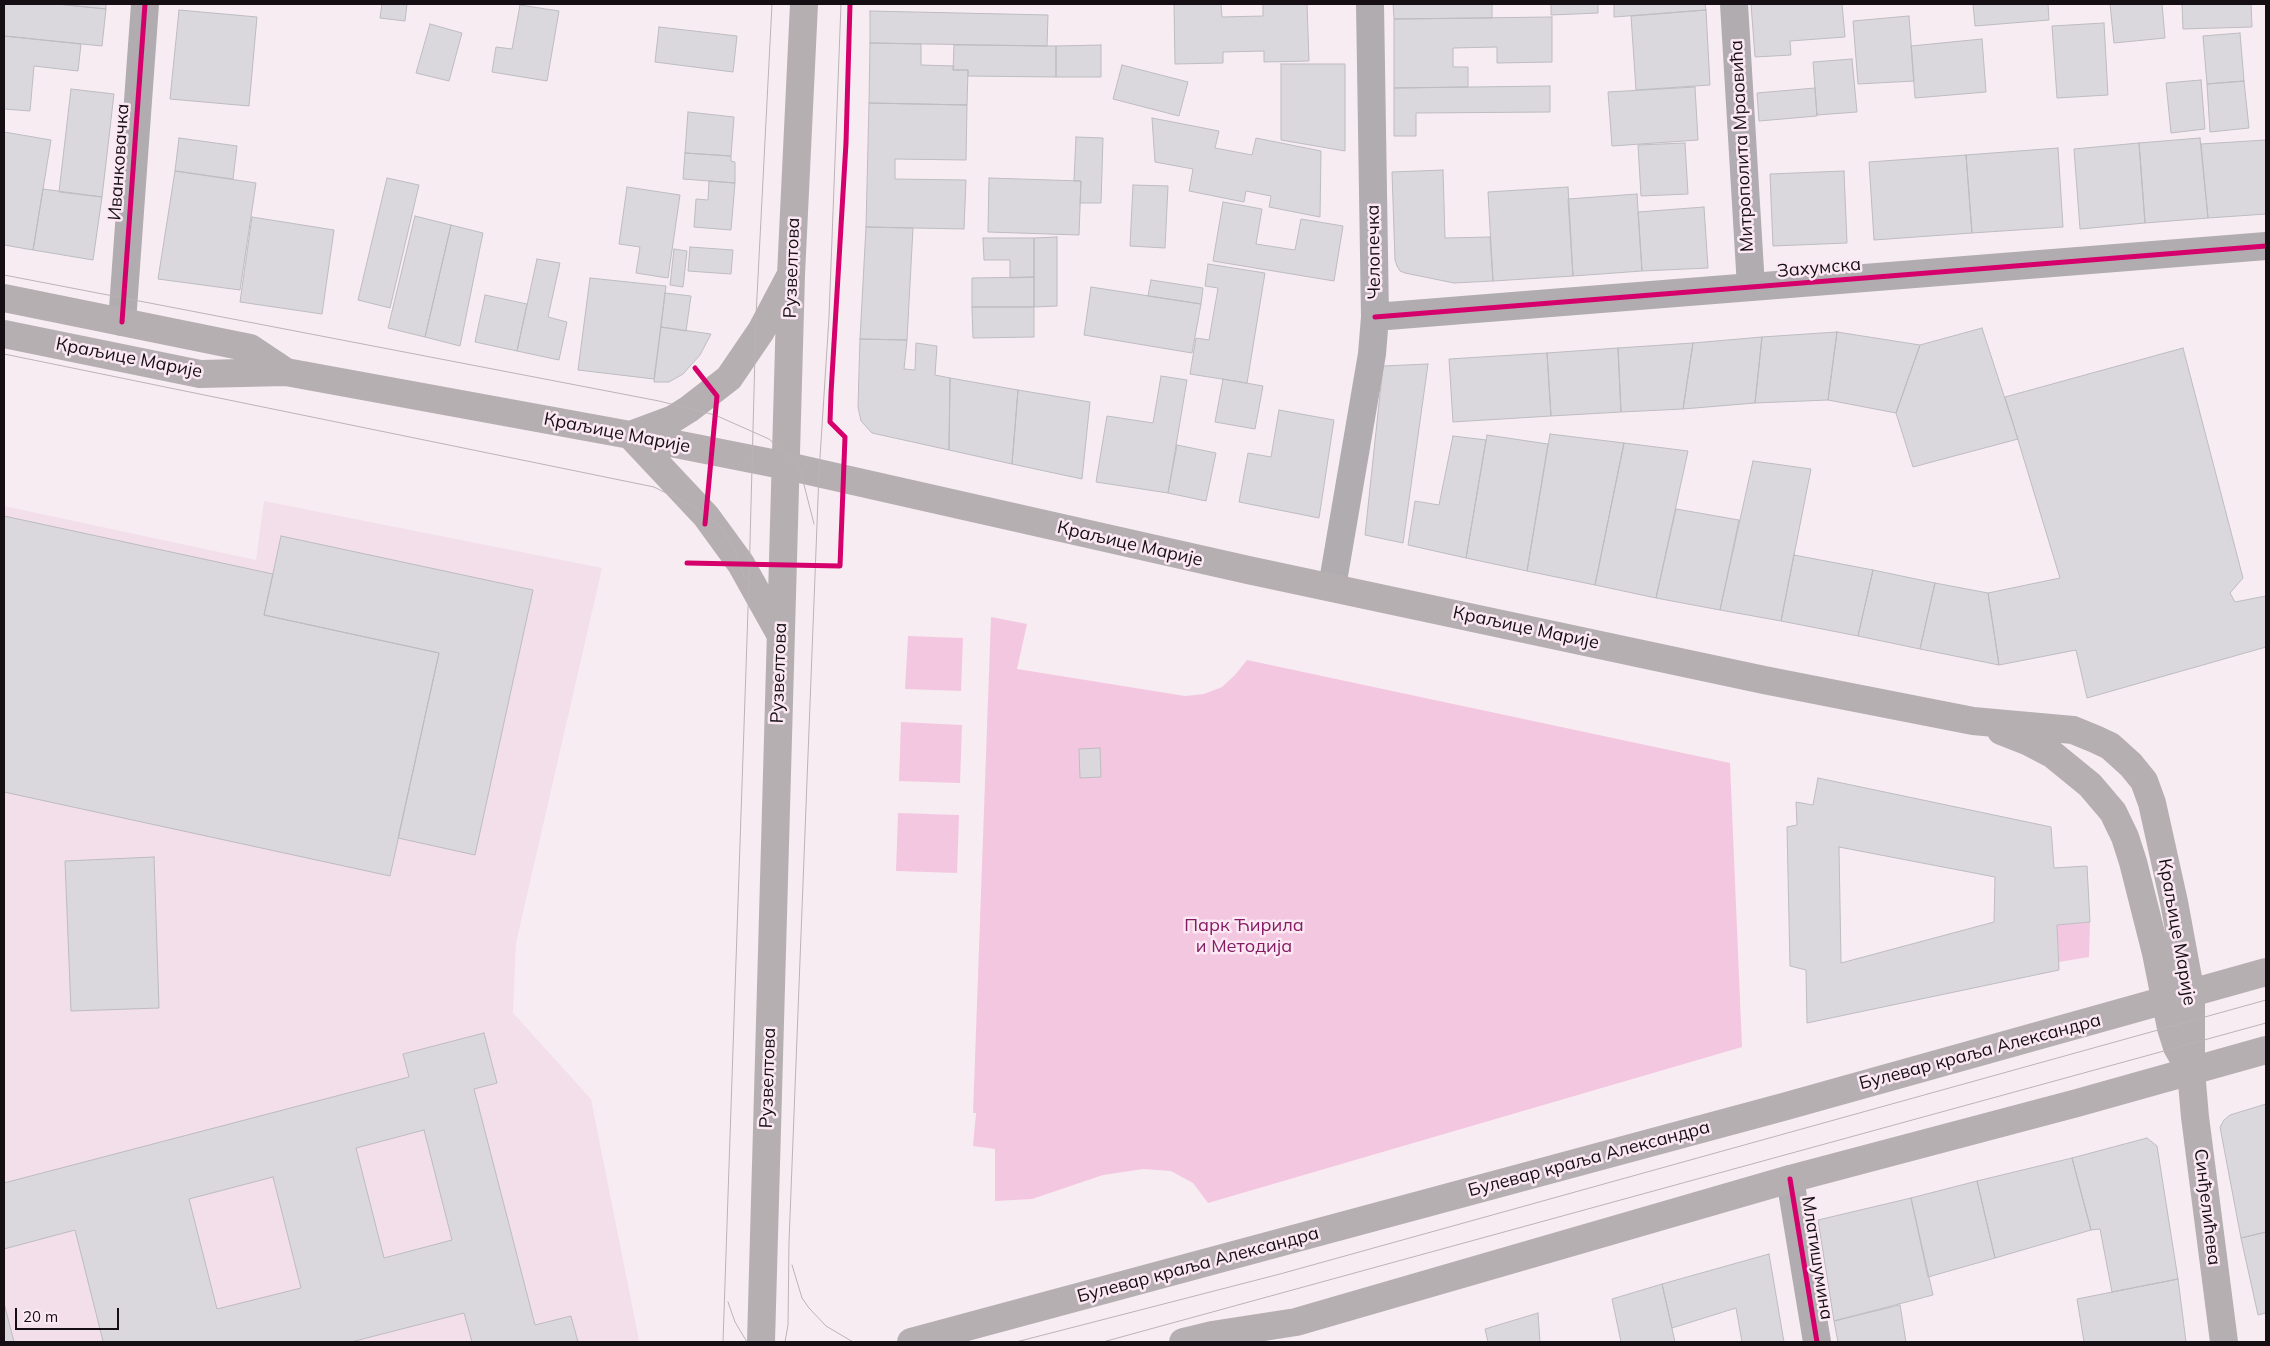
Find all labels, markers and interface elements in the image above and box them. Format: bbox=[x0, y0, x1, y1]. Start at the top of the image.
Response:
street label: Митрополита Мраовића bbox=[1726, 39, 1758, 253]
street label: Иванковачка bbox=[104, 103, 134, 221]
street label: Челопечка bbox=[1362, 204, 1386, 300]
street label: Рузвелтова bbox=[779, 217, 805, 319]
street label: Захумска bbox=[1776, 254, 1862, 282]
street label: Краљице Марије bbox=[54, 333, 204, 383]
street label: Краљице Марије bbox=[542, 408, 692, 458]
street label: Краљице Марије bbox=[1055, 517, 1205, 571]
street label: Краљице Марије bbox=[1451, 602, 1601, 654]
street label: Рузвелтова bbox=[766, 622, 792, 724]
street label: Краљице Марије bbox=[2153, 857, 2201, 1007]
park label: Парк Ћирила и Методија bbox=[1184, 915, 1304, 958]
street label: Булевар краља Александра bbox=[1857, 1009, 2103, 1095]
street label: Рузвелтова bbox=[755, 1027, 781, 1129]
street label: Булевар краља Александра bbox=[1466, 1116, 1712, 1202]
street label: Синђелићева bbox=[2189, 1147, 2225, 1267]
street label: Млатишумина bbox=[1797, 1195, 1837, 1321]
street label: Булевар краља Александра bbox=[1075, 1222, 1321, 1308]
scale bar bbox=[18, 1298, 121, 1330]
text: 20 m bbox=[23, 1307, 58, 1326]

